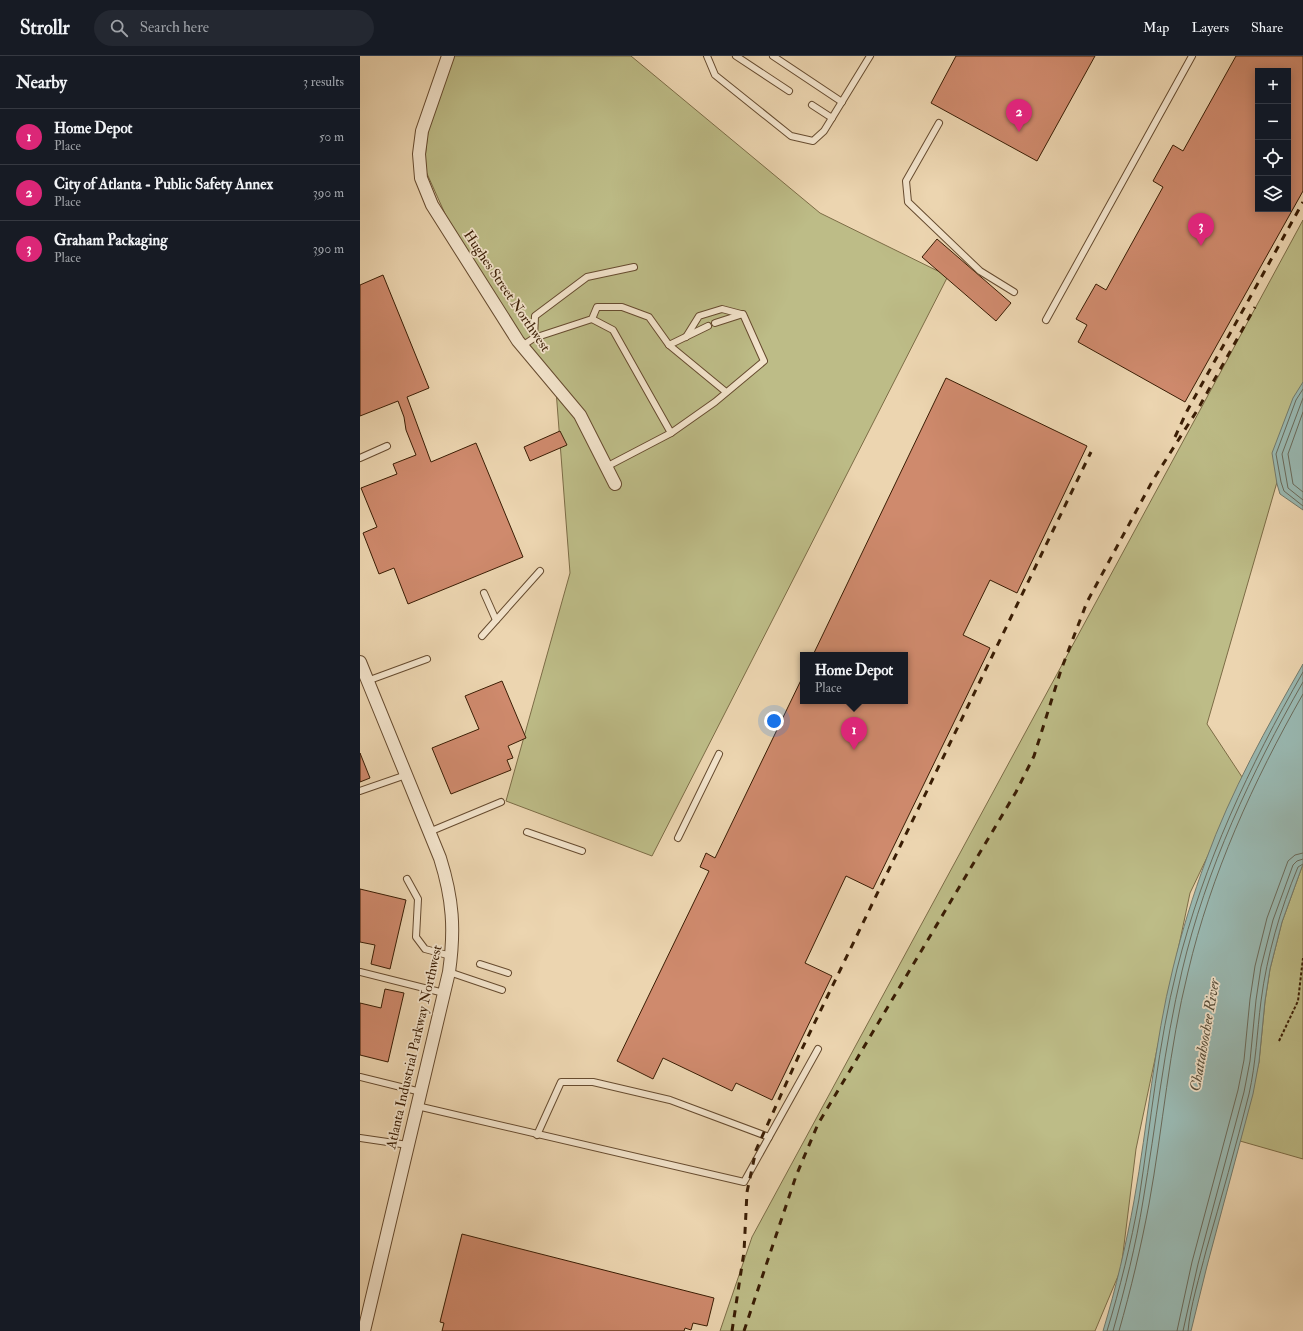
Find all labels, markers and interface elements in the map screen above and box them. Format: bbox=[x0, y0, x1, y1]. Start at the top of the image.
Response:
search box bbox=[94, 10, 374, 46]
text: Strollr bbox=[20, 16, 70, 40]
icon: search bbox=[108, 17, 130, 39]
text: Search here bbox=[140, 18, 209, 37]
text: Map bbox=[1143, 19, 1169, 36]
text: Layers bbox=[1191, 19, 1229, 36]
text: Share bbox=[1251, 19, 1283, 36]
map controls bbox=[1255, 68, 1291, 212]
button: + bbox=[1255, 68, 1291, 104]
text: Nearby bbox=[16, 72, 67, 93]
text: 3 results bbox=[303, 74, 344, 90]
pin: 2 bbox=[1006, 99, 1032, 132]
button: − bbox=[1255, 104, 1291, 140]
text: Home Depot bbox=[54, 119, 132, 138]
text: 1 bbox=[27, 129, 31, 145]
text: 50 m bbox=[319, 129, 344, 145]
text: Place bbox=[54, 138, 81, 154]
button: locate bbox=[1255, 140, 1291, 176]
text: City of Atlanta - Public Safety Annex bbox=[54, 175, 273, 194]
button: layers bbox=[1255, 176, 1291, 212]
text: 2 bbox=[26, 185, 32, 201]
text: 390 m bbox=[313, 185, 344, 201]
text: Place bbox=[54, 194, 81, 210]
pin: 3 bbox=[1188, 213, 1214, 246]
street label: Hughes Street Northwest bbox=[460, 227, 554, 355]
text: Graham Packaging bbox=[54, 231, 168, 250]
text: 3 bbox=[27, 241, 32, 257]
text: 390 m bbox=[313, 241, 344, 257]
text: Place bbox=[54, 250, 81, 266]
popup bbox=[800, 652, 908, 704]
text: Home Depot bbox=[815, 661, 893, 680]
text: Place bbox=[815, 680, 842, 696]
your location bbox=[764, 711, 784, 731]
pin: 1 bbox=[841, 717, 867, 750]
street label: Atlanta Industrial Parkway Northwest bbox=[382, 943, 447, 1152]
water label: Chattahoochee River bbox=[1186, 976, 1224, 1093]

